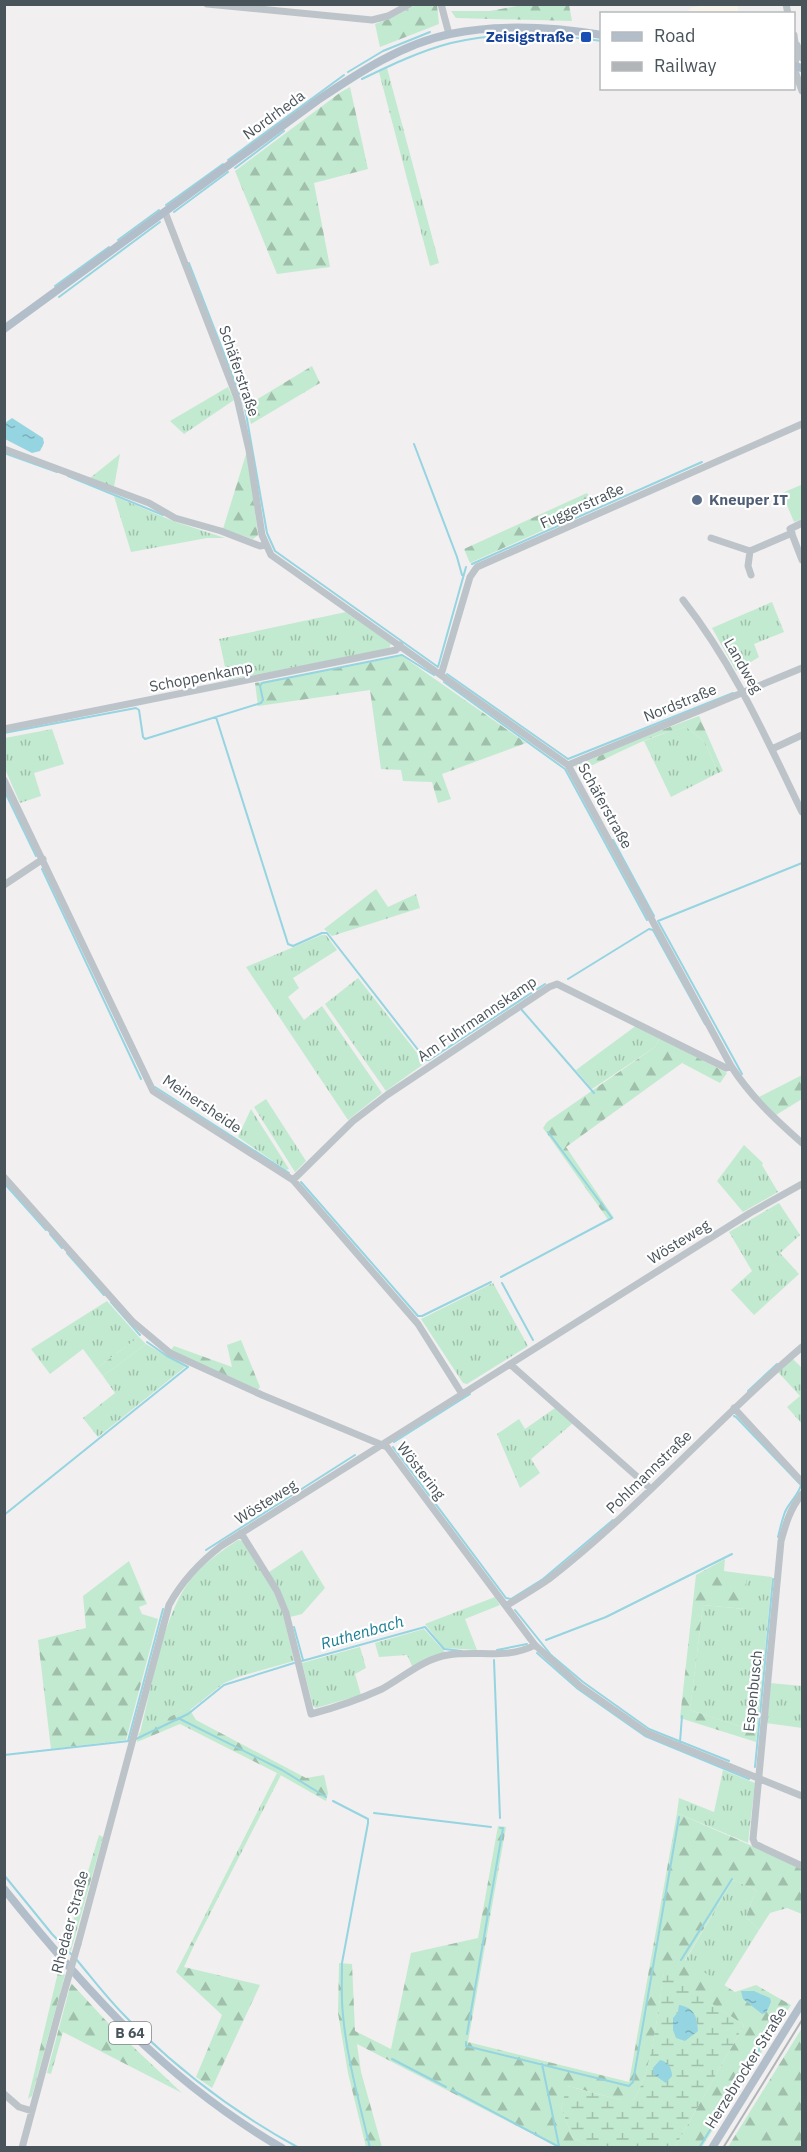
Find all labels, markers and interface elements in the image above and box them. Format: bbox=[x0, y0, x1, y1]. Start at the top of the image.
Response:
legend bbox=[600, 12, 795, 90]
text: Road bbox=[654, 24, 695, 47]
place label: Zeisigstraße bbox=[486, 27, 574, 46]
marker: Zeisigstraße bbox=[579, 30, 593, 44]
text: Railway bbox=[654, 54, 716, 77]
street label: Nordrheda bbox=[239, 86, 308, 143]
street label: Schäferstraße bbox=[215, 323, 264, 419]
street label: Fuggerstraße bbox=[537, 479, 627, 532]
place label: Kneuper IT bbox=[709, 490, 788, 509]
marker: Kneuper IT bbox=[690, 493, 704, 507]
street label: Landweg bbox=[720, 635, 767, 697]
street label: Schoppenkamp bbox=[148, 657, 254, 696]
street label: Nordstraße bbox=[641, 679, 719, 726]
street label: Schäferstraße bbox=[574, 760, 637, 852]
street label: Am Fuhrmannskamp bbox=[413, 972, 540, 1066]
street label: Meinersheide bbox=[159, 1070, 245, 1137]
street label: Wösteweg bbox=[644, 1215, 713, 1268]
street label: Pohlmannstraße bbox=[602, 1426, 695, 1517]
street label: Wöstering bbox=[393, 1438, 450, 1503]
street label: Wösteweg bbox=[231, 1475, 300, 1528]
water label: Ruthenbach bbox=[318, 1611, 406, 1653]
street label: Espenbusch bbox=[739, 1649, 766, 1733]
street label: Rhedaer Straße bbox=[47, 1868, 92, 1975]
street label: Herzebrocker Straße bbox=[701, 2003, 791, 2132]
road number: B 64 bbox=[109, 2022, 151, 2044]

